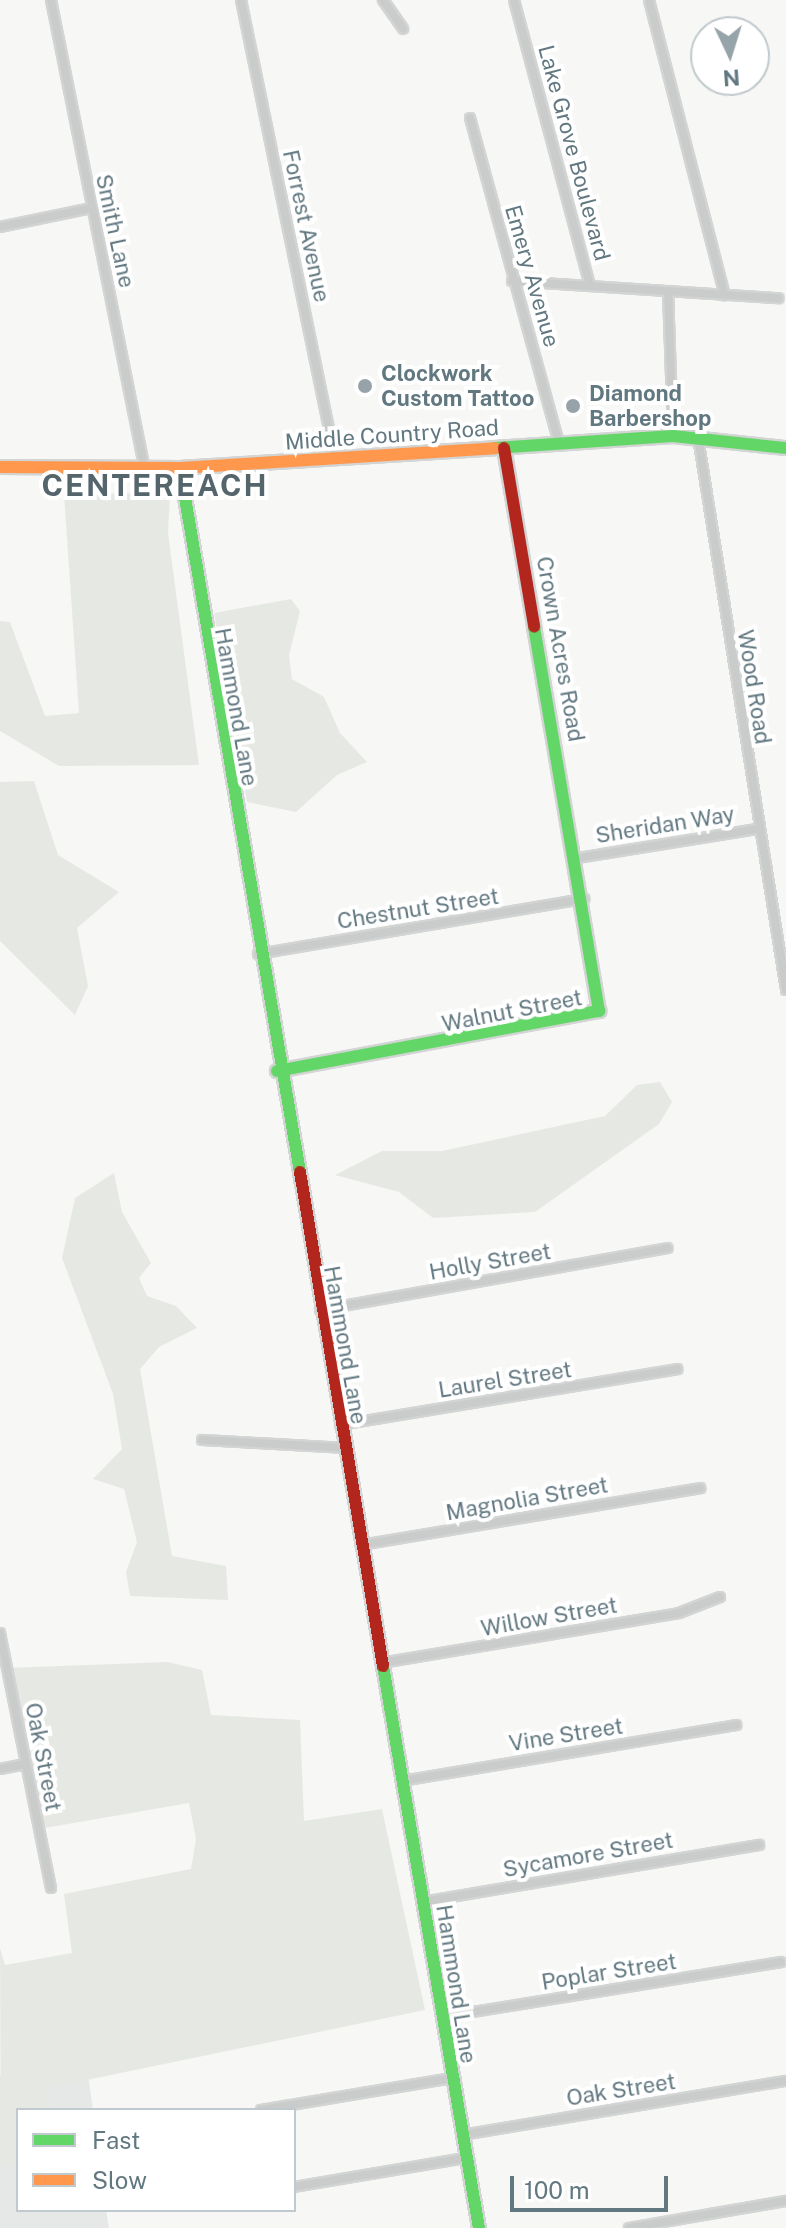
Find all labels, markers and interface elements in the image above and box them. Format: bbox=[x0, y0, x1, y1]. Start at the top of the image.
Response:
north arrow bbox=[690, 16, 770, 96]
street label: Lake Grove Boulevard bbox=[532, 42, 616, 264]
text: N bbox=[722, 64, 741, 92]
street label: Forrest Avenue bbox=[277, 147, 335, 305]
street label: Smith Lane bbox=[90, 172, 140, 290]
street label: Emery Avenue bbox=[499, 202, 565, 350]
place label: Clockwork Custom Tattoo bbox=[381, 360, 534, 412]
marker: Clockwork Custom Tattoo bbox=[356, 377, 374, 395]
place label: Diamond Barbershop bbox=[589, 380, 711, 432]
marker: Diamond Barbershop bbox=[564, 397, 582, 415]
street label: Middle Country Road bbox=[284, 414, 500, 456]
district label: CENTEREACH bbox=[41, 467, 269, 503]
street label: Crown Acres Road bbox=[531, 554, 589, 744]
street label: Hammond Lane bbox=[209, 626, 263, 788]
street label: Wood Road bbox=[732, 628, 776, 746]
street label: Sheridan Way bbox=[593, 801, 737, 849]
street label: Chestnut Street bbox=[335, 883, 501, 935]
street label: Walnut Street bbox=[440, 984, 584, 1038]
street label: Holly Street bbox=[427, 1238, 553, 1286]
street label: Hammond Lane bbox=[318, 1264, 372, 1426]
street label: Laurel Street bbox=[436, 1356, 574, 1404]
street label: Magnolia Street bbox=[444, 1472, 610, 1526]
street label: Willow Street bbox=[479, 1592, 619, 1642]
street label: Oak Street bbox=[20, 1700, 66, 1814]
street label: Vine Street bbox=[507, 1713, 625, 1757]
street label: Sycamore Street bbox=[501, 1827, 675, 1883]
street label: Hammond Lane bbox=[430, 1903, 482, 2065]
street label: Poplar Street bbox=[540, 1948, 678, 1996]
street label: Oak Street bbox=[565, 2068, 677, 2112]
legend bbox=[16, 2108, 296, 2212]
text: Fast bbox=[92, 2126, 140, 2154]
scale bar bbox=[514, 2160, 672, 2210]
text: Slow bbox=[92, 2166, 147, 2194]
text: 100 m bbox=[524, 2176, 590, 2204]

